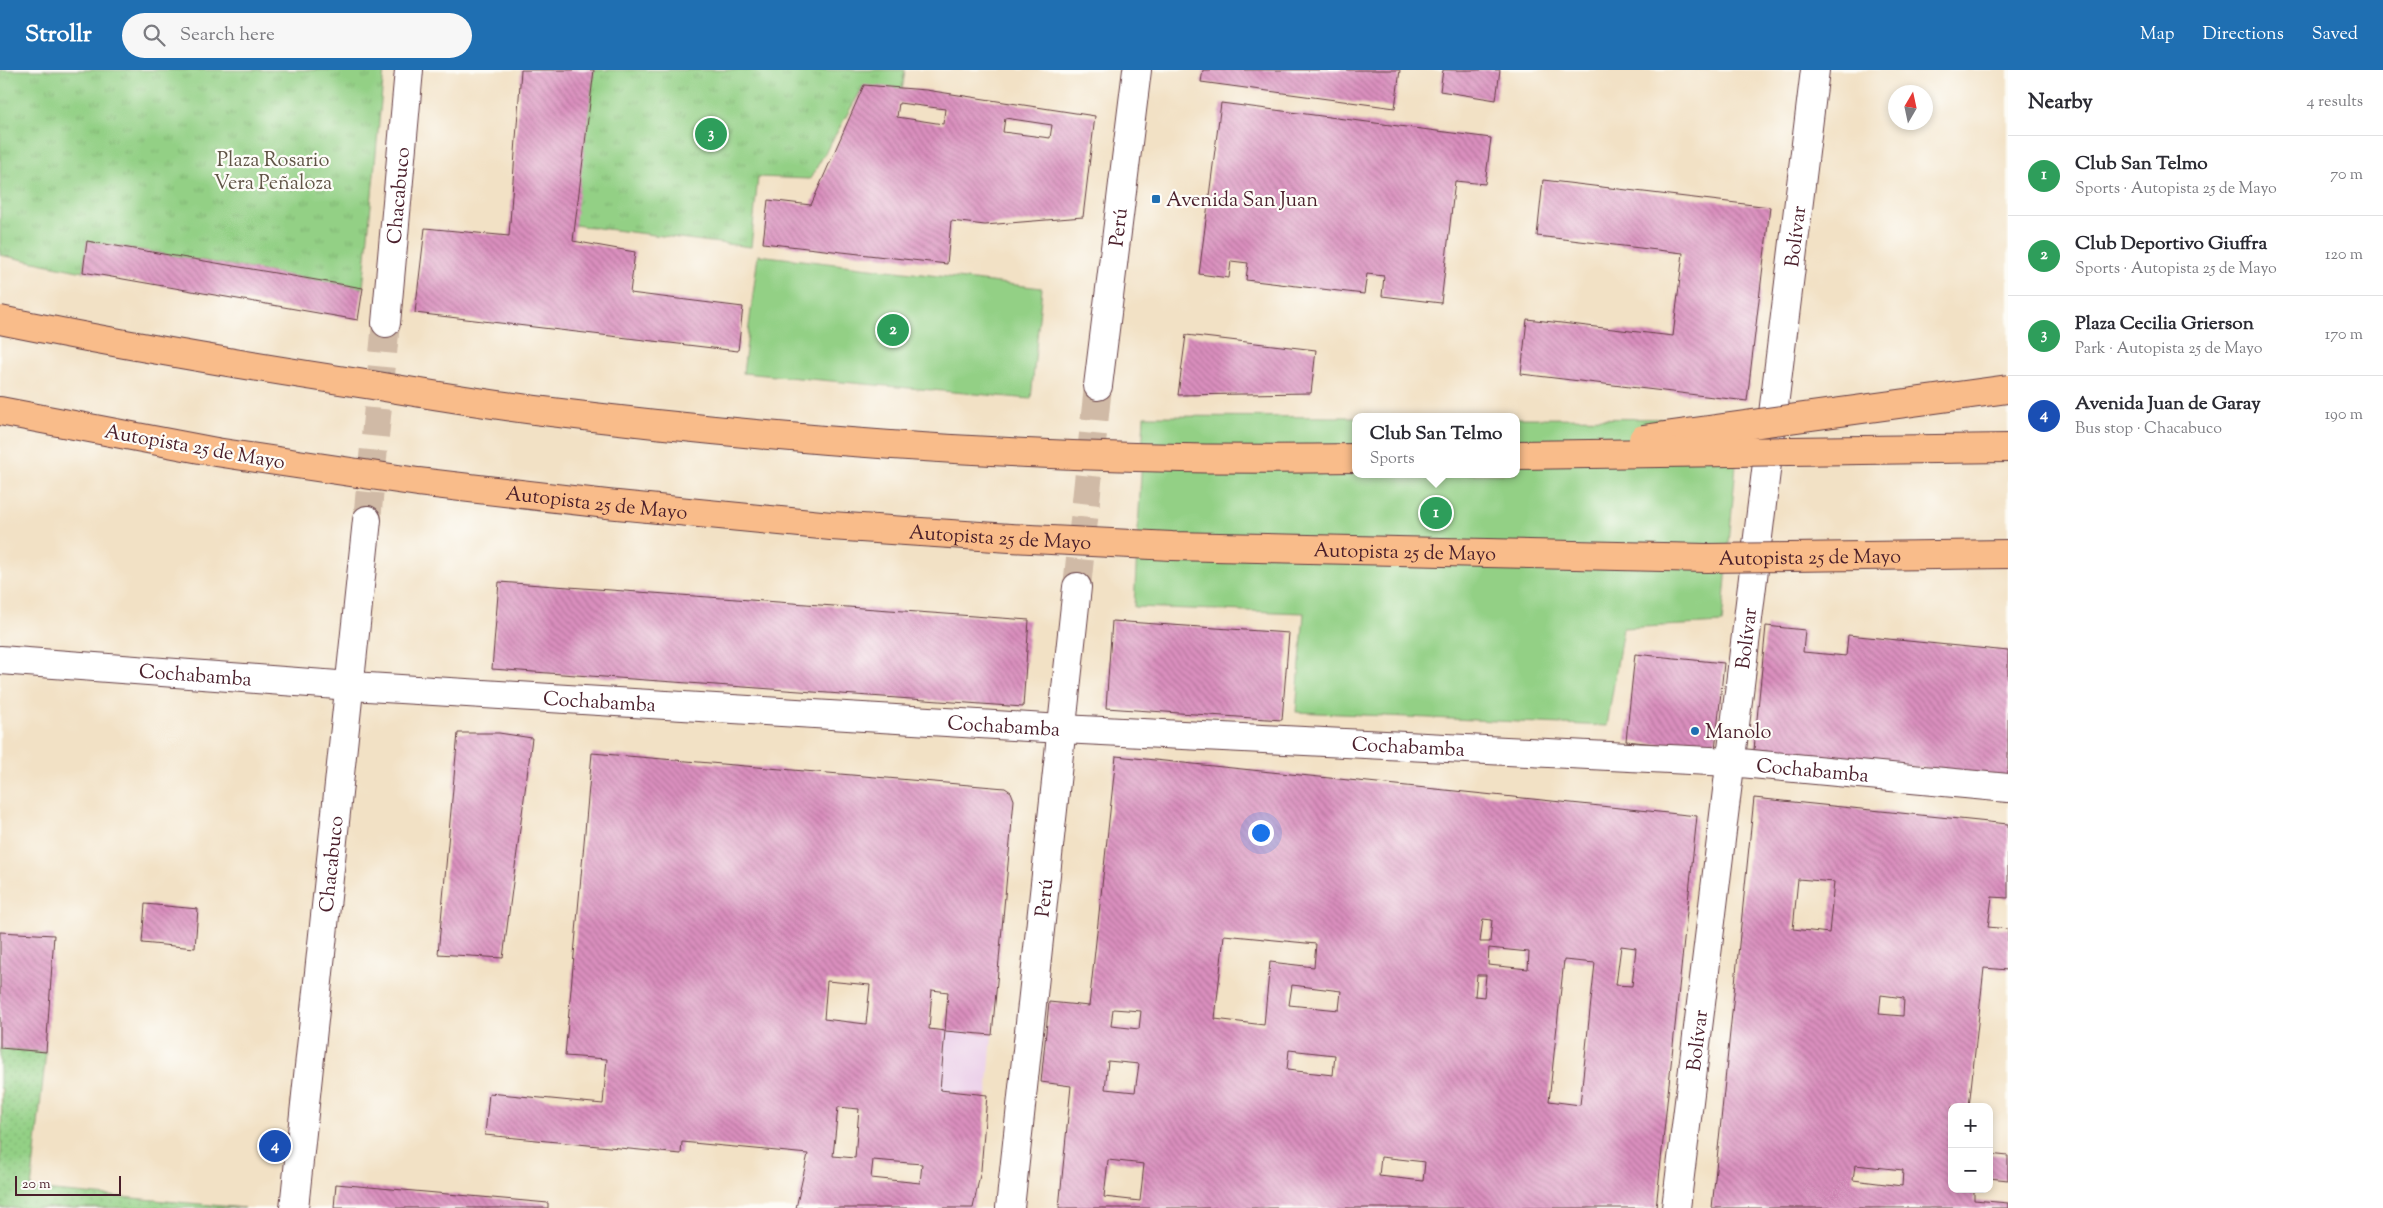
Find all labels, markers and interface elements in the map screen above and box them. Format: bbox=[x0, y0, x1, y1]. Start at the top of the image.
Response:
search box bbox=[122, 13, 472, 58]
text: Strollr bbox=[25, 18, 92, 52]
icon: search bbox=[140, 21, 168, 49]
text: Search here bbox=[180, 22, 275, 49]
text: Map bbox=[2140, 22, 2175, 48]
text: Directions bbox=[2203, 22, 2284, 48]
text: Saved bbox=[2312, 22, 2358, 48]
north arrow bbox=[1888, 85, 1933, 130]
text: Nearby bbox=[2028, 88, 2093, 118]
text: 4 results bbox=[2307, 91, 2363, 114]
pin: 3 bbox=[695, 115, 727, 153]
street label: Chacabuco bbox=[381, 146, 419, 246]
park label: Plaza Rosario Vera Peñaloza bbox=[214, 147, 332, 199]
text: Club San Telmo bbox=[2075, 151, 2208, 178]
text: 1 bbox=[2041, 164, 2047, 187]
text: 70 m bbox=[2330, 164, 2363, 187]
text: Sports · Autopista 25 de Mayo bbox=[2075, 178, 2277, 201]
place label: Avenida San Juan bbox=[1166, 187, 1318, 216]
marker: Avenida San Juan bbox=[1150, 193, 1162, 205]
street label: Bolívar bbox=[1779, 204, 1815, 269]
street label: Perú bbox=[1103, 206, 1137, 249]
text: Club Deportivo Giuffra bbox=[2075, 231, 2267, 258]
text: 2 bbox=[2040, 244, 2048, 267]
text: 120 m bbox=[2325, 244, 2363, 267]
text: Sports · Autopista 25 de Mayo bbox=[2075, 258, 2277, 281]
pin: 2 bbox=[877, 311, 909, 349]
text: Plaza Cecilia Grierson bbox=[2075, 311, 2254, 338]
text: 3 bbox=[2041, 324, 2047, 347]
text: 170 m bbox=[2325, 324, 2363, 347]
text: Park · Autopista 25 de Mayo bbox=[2075, 338, 2263, 361]
text: Avenida Juan de Garay bbox=[2075, 391, 2261, 418]
text: 4 bbox=[2040, 404, 2048, 427]
text: 190 m bbox=[2325, 404, 2363, 427]
popup bbox=[1352, 413, 1520, 478]
street label: Autopista 25 de Mayo bbox=[102, 418, 287, 479]
text: Bus stop · Chacabuco bbox=[2075, 418, 2222, 441]
text: Club San Telmo bbox=[1370, 421, 1502, 448]
text: Sports bbox=[1370, 448, 1415, 471]
street label: Autopista 25 de Mayo bbox=[504, 480, 689, 529]
pin: 1 bbox=[1420, 494, 1452, 532]
street label: Autopista 25 de Mayo bbox=[908, 519, 1092, 559]
street label: Autopista 25 de Mayo bbox=[1313, 537, 1496, 570]
street label: Autopista 25 de Mayo bbox=[1718, 543, 1901, 575]
street label: Bolívar bbox=[1730, 606, 1766, 671]
street label: Cochabamba bbox=[138, 658, 253, 696]
street label: Cochabamba bbox=[542, 686, 657, 721]
street label: Cochabamba bbox=[946, 710, 1061, 746]
place label: Manolo bbox=[1705, 719, 1771, 748]
marker: Manolo bbox=[1689, 725, 1701, 737]
street label: Cochabamba bbox=[1351, 731, 1465, 766]
street label: Cochabamba bbox=[1755, 753, 1870, 792]
street label: Chacabuco bbox=[313, 814, 353, 914]
your location bbox=[1248, 820, 1274, 846]
street label: Perú bbox=[1029, 877, 1062, 919]
street label: Bolívar bbox=[1681, 1008, 1717, 1073]
map controls bbox=[1948, 1103, 1993, 1193]
button: + bbox=[1948, 1103, 1993, 1148]
pin: 4 bbox=[259, 1127, 291, 1165]
button: − bbox=[1948, 1148, 1993, 1193]
scale bar bbox=[15, 1173, 121, 1196]
text: 20 m bbox=[22, 1175, 51, 1195]

